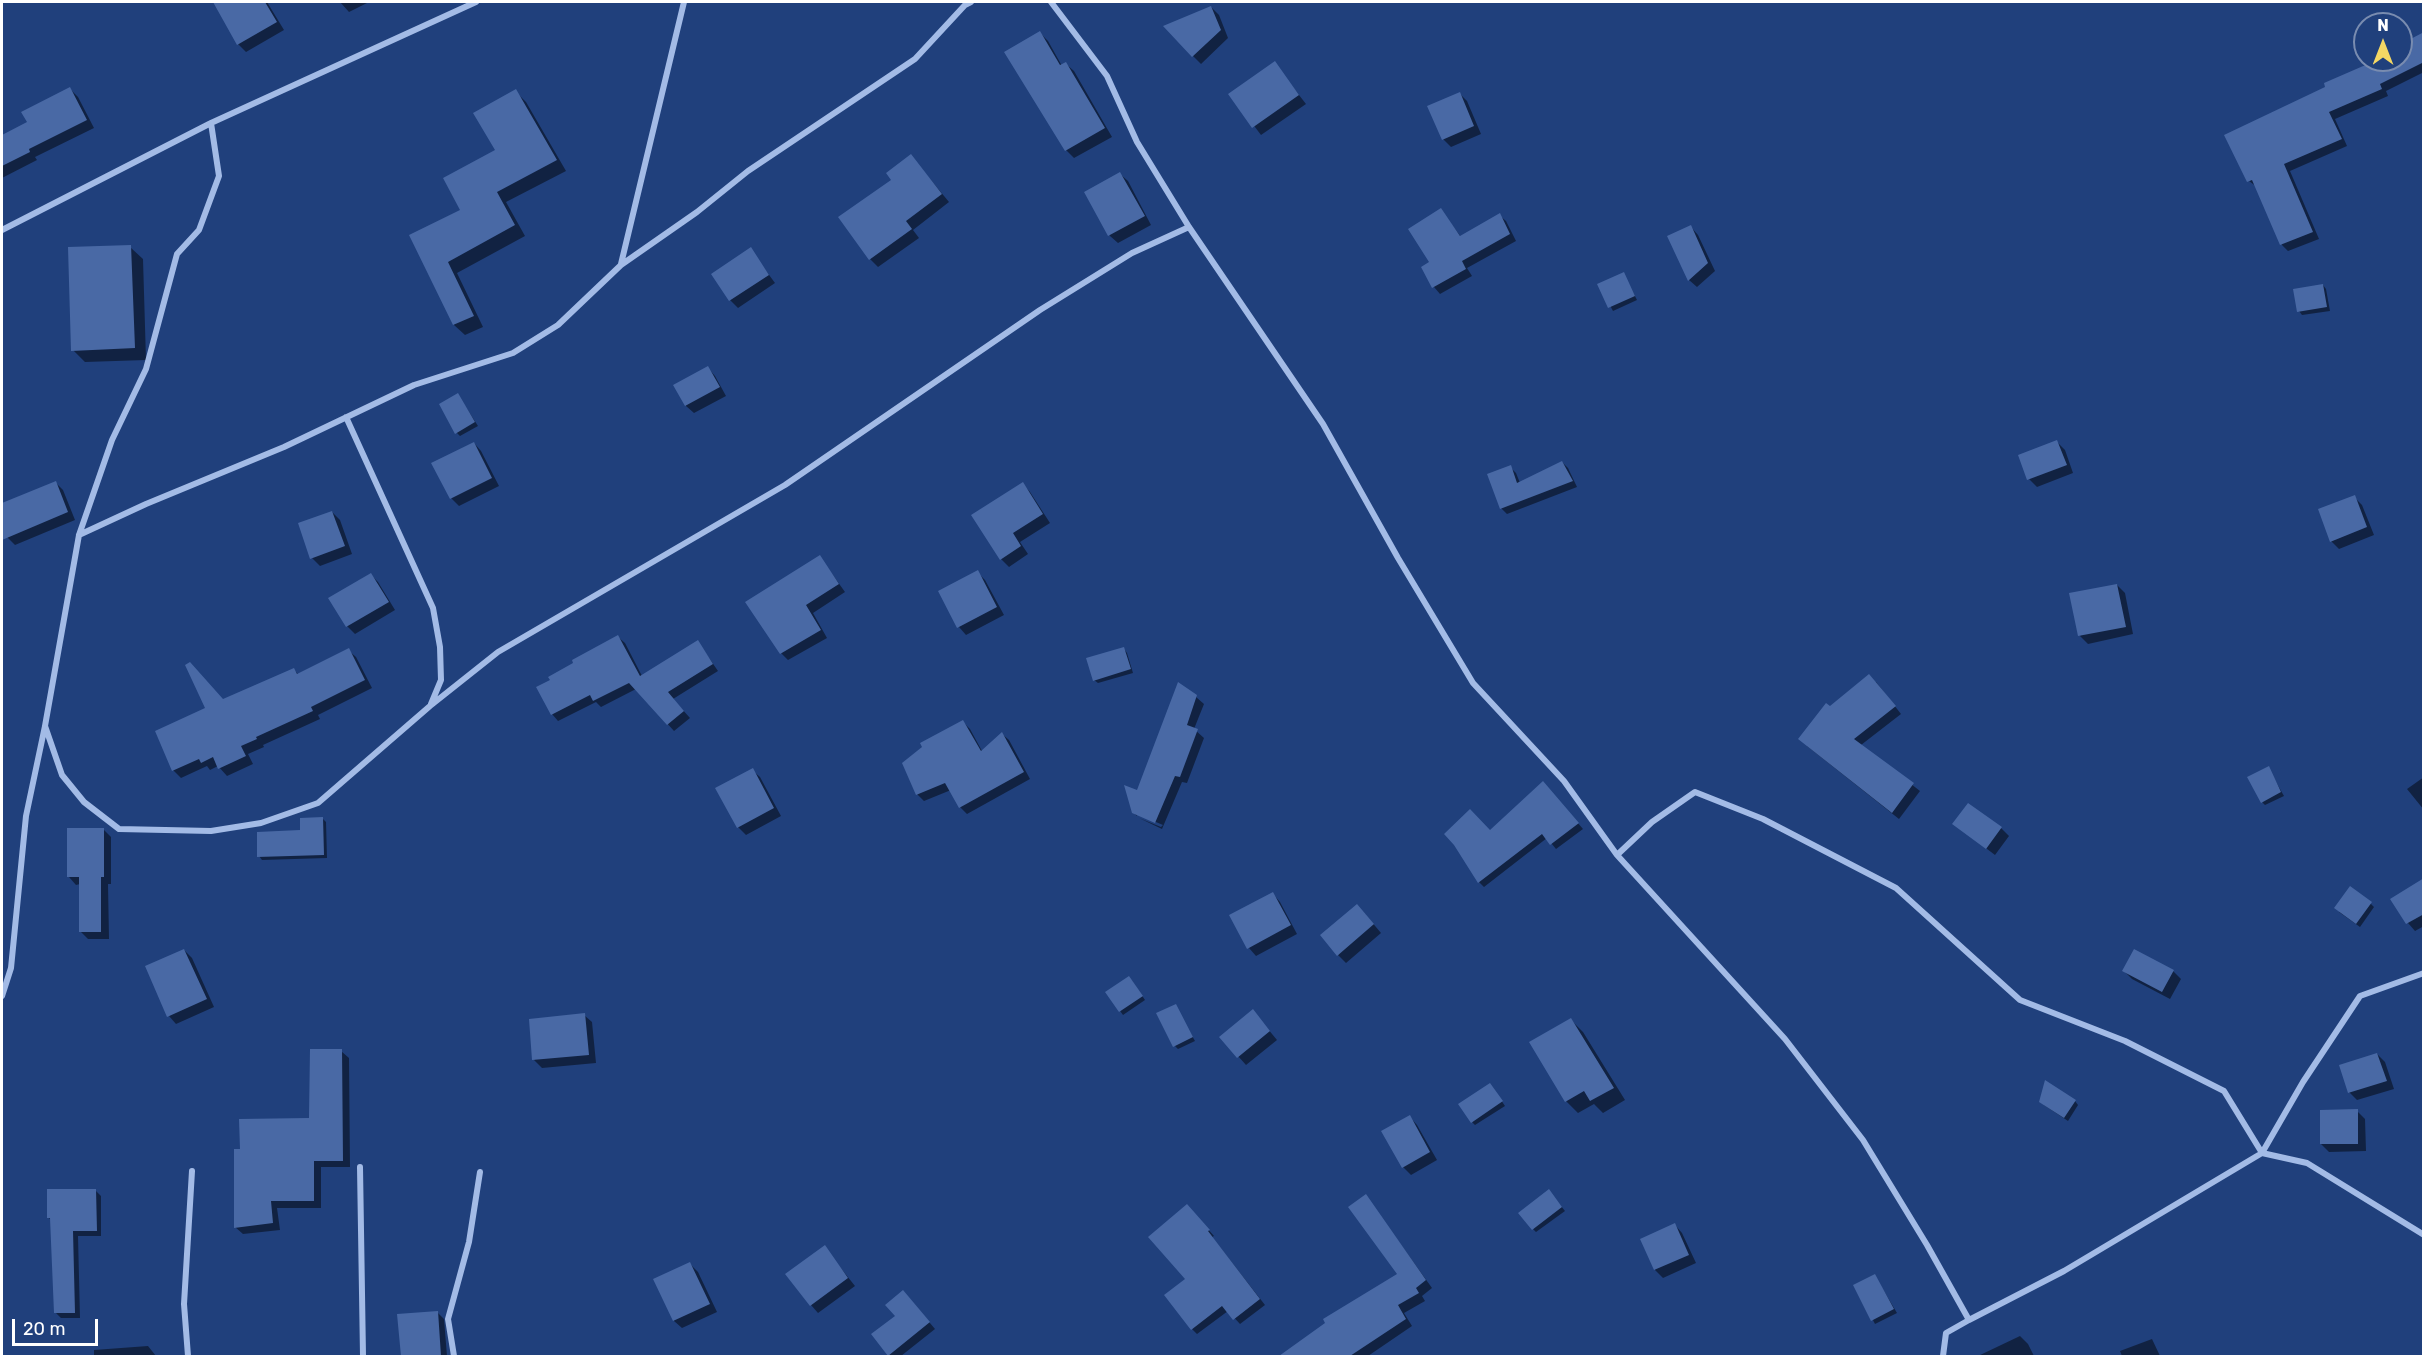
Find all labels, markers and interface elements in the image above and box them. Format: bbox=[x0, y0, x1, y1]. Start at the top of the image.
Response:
north arrow bbox=[2353, 12, 2413, 72]
text: N bbox=[2377, 16, 2389, 35]
scale bar bbox=[15, 1307, 100, 1345]
text: 20 m bbox=[23, 1318, 65, 1340]

